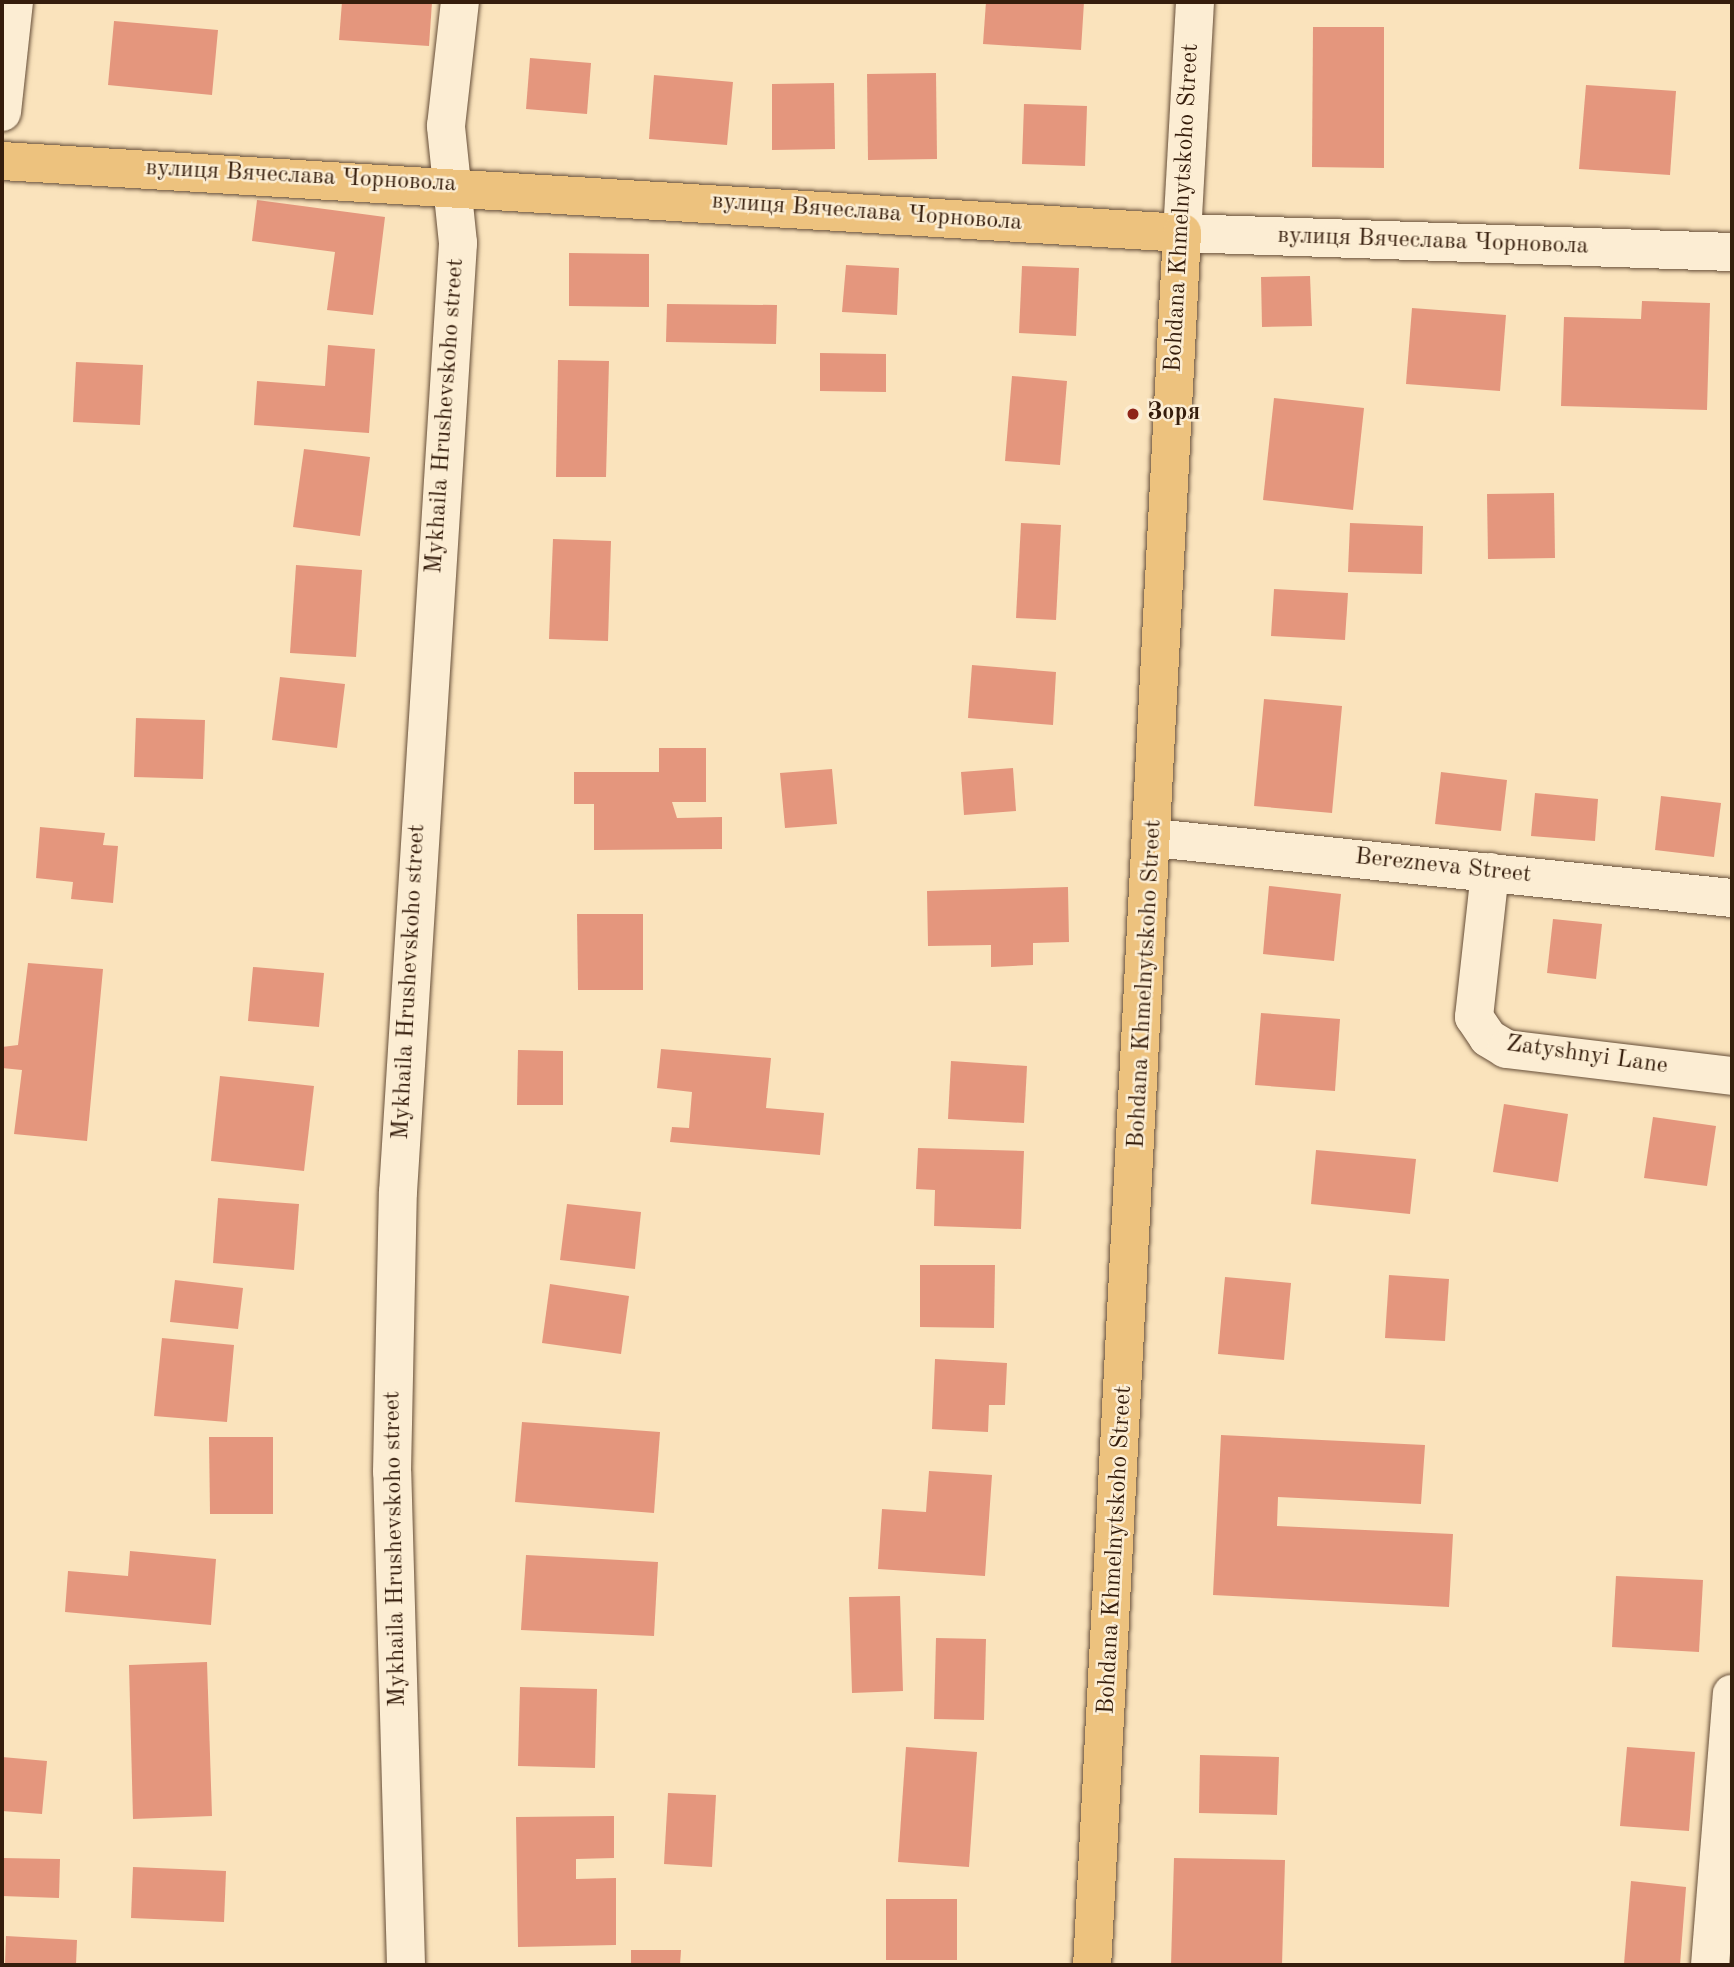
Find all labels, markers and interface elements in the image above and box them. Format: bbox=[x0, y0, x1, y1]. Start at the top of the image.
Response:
street label: Bohdana Khmelnytskoho Street bbox=[1160, 43, 1206, 373]
street label: вулиця Вячеслава Чорновола bbox=[145, 154, 457, 200]
street label: вулиця Вячеслава Чорновола bbox=[711, 188, 1023, 238]
street label: вулиця Вячеслава Чорновола bbox=[1277, 222, 1589, 262]
street label: Mykhaila Hrushevskoho street bbox=[421, 257, 471, 575]
place label: Зоря bbox=[1147, 400, 1200, 428]
marker: Зоря bbox=[1125, 406, 1141, 422]
street label: Bohdana Khmelnytskoho Street bbox=[1123, 819, 1169, 1149]
street label: Mykhaila Hrushevskoho street bbox=[387, 823, 433, 1141]
street label: Berezneva Street bbox=[1353, 843, 1533, 891]
street label: Zatyshnyi Lane bbox=[1504, 1030, 1670, 1082]
street label: Bohdana Khmelnytskoho Street bbox=[1093, 1385, 1139, 1715]
street label: Mykhaila Hrushevskoho street bbox=[379, 1391, 413, 1707]

